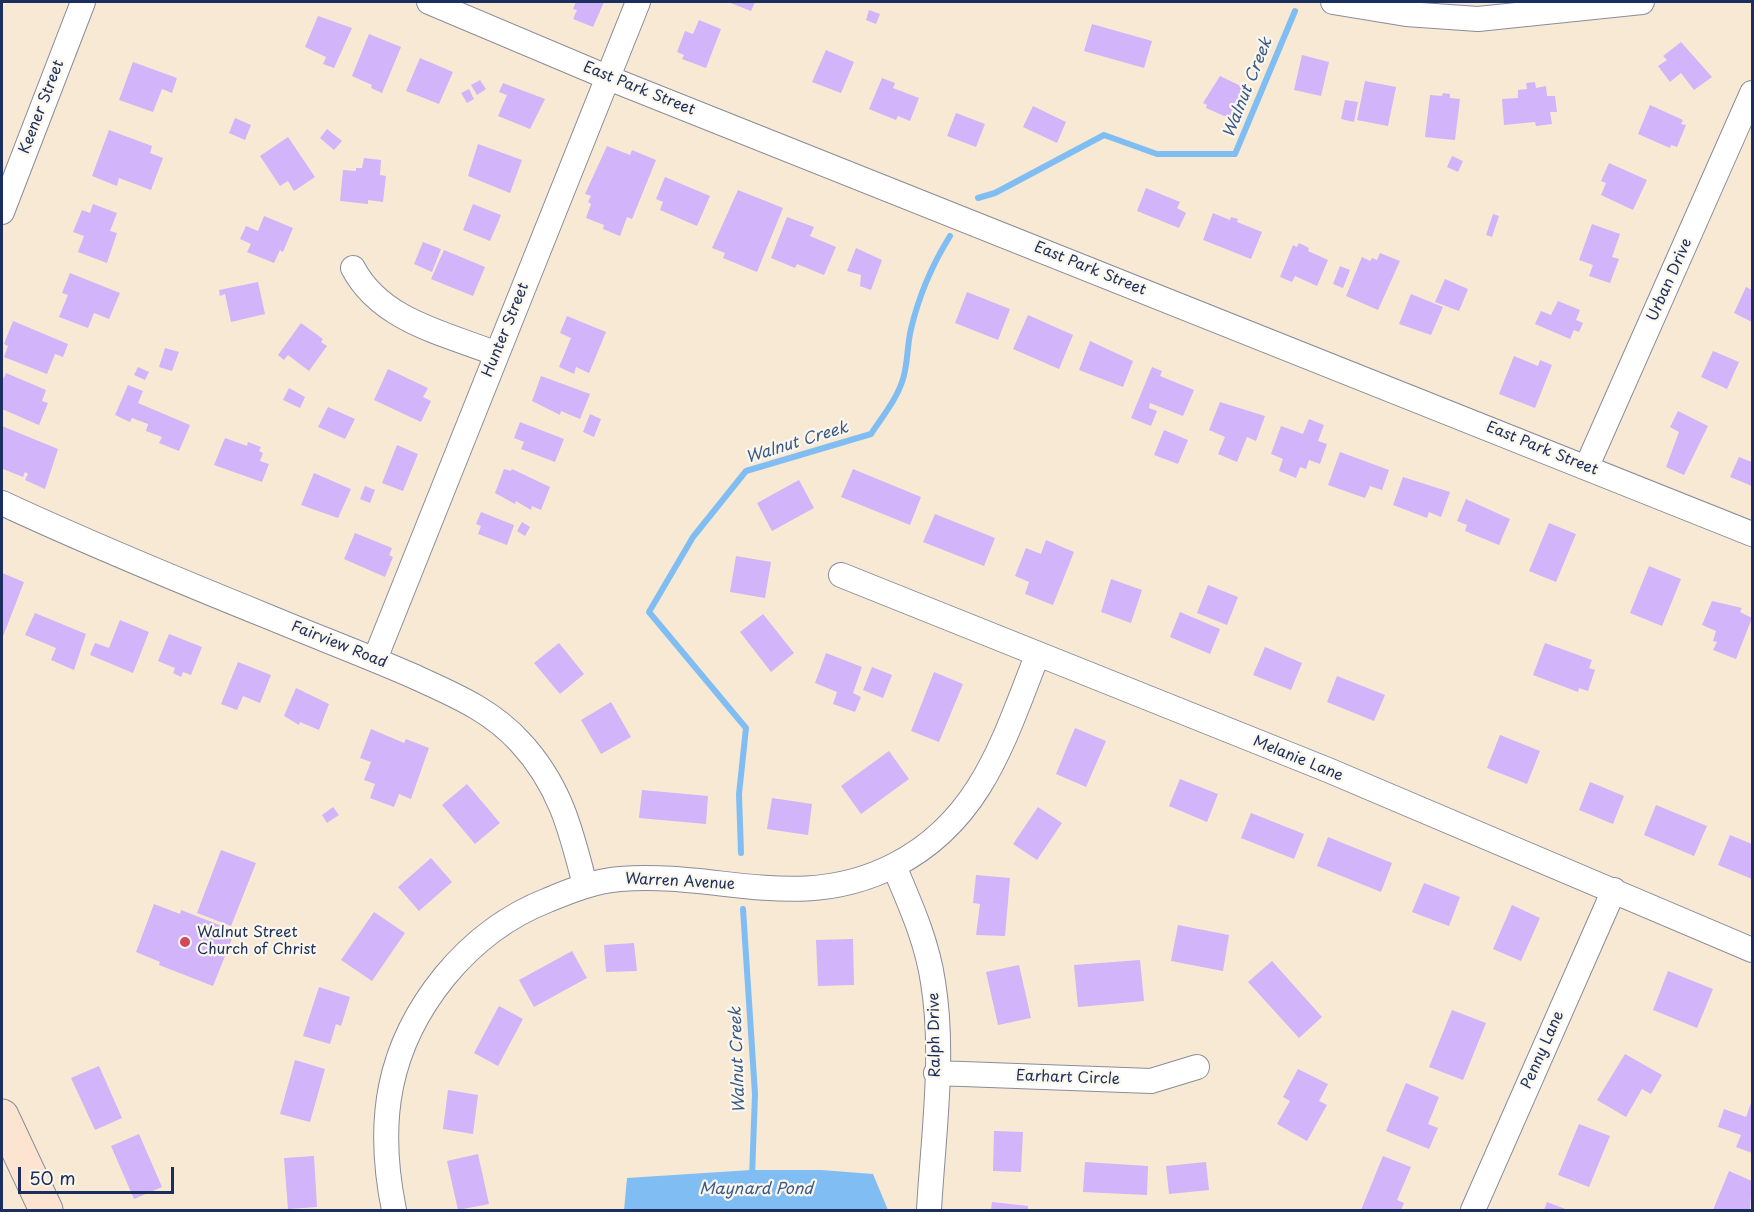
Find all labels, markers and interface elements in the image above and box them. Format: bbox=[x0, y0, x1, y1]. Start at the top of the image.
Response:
water label: Walnut Creek bbox=[1219, 35, 1277, 141]
street label: Keener Street bbox=[16, 58, 68, 156]
street label: East Park Street bbox=[580, 58, 698, 120]
street label: Urban Drive bbox=[1644, 236, 1696, 324]
street label: East Park Street bbox=[1031, 238, 1149, 300]
street label: Hunter Street bbox=[479, 280, 533, 380]
water label: Walnut Creek bbox=[743, 418, 851, 468]
street label: East Park Street bbox=[1483, 418, 1601, 480]
street label: Fairview Road bbox=[289, 618, 389, 672]
street label: Melanie Lane bbox=[1250, 733, 1346, 785]
street label: Warren Avenue bbox=[625, 870, 735, 894]
place label: Walnut Street Church of Christ bbox=[197, 924, 316, 959]
marker: Walnut Street Church of Christ bbox=[178, 935, 192, 949]
street label: Ralph Drive bbox=[925, 992, 945, 1078]
water label: Walnut Creek bbox=[727, 1006, 749, 1114]
street label: Penny Lane bbox=[1518, 1008, 1568, 1092]
street label: Earhart Circle bbox=[1016, 1067, 1120, 1089]
scale bar bbox=[21, 1155, 177, 1193]
text: 50 m bbox=[29, 1164, 76, 1191]
water label: Maynard Pond bbox=[699, 1180, 813, 1200]

